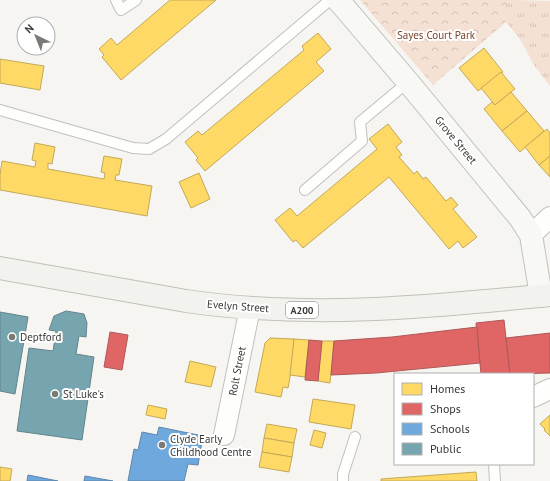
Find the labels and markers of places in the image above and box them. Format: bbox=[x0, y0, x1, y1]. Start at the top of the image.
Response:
place label: Deptford bbox=[20, 330, 61, 344]
marker: Deptford bbox=[7, 332, 17, 342]
place label: St Luke's bbox=[63, 387, 104, 401]
marker: St Luke's bbox=[50, 389, 60, 399]
place label: Clyde Early Childhood Centre bbox=[170, 432, 252, 459]
marker: Clyde Early Childhood Centre bbox=[157, 440, 167, 450]

